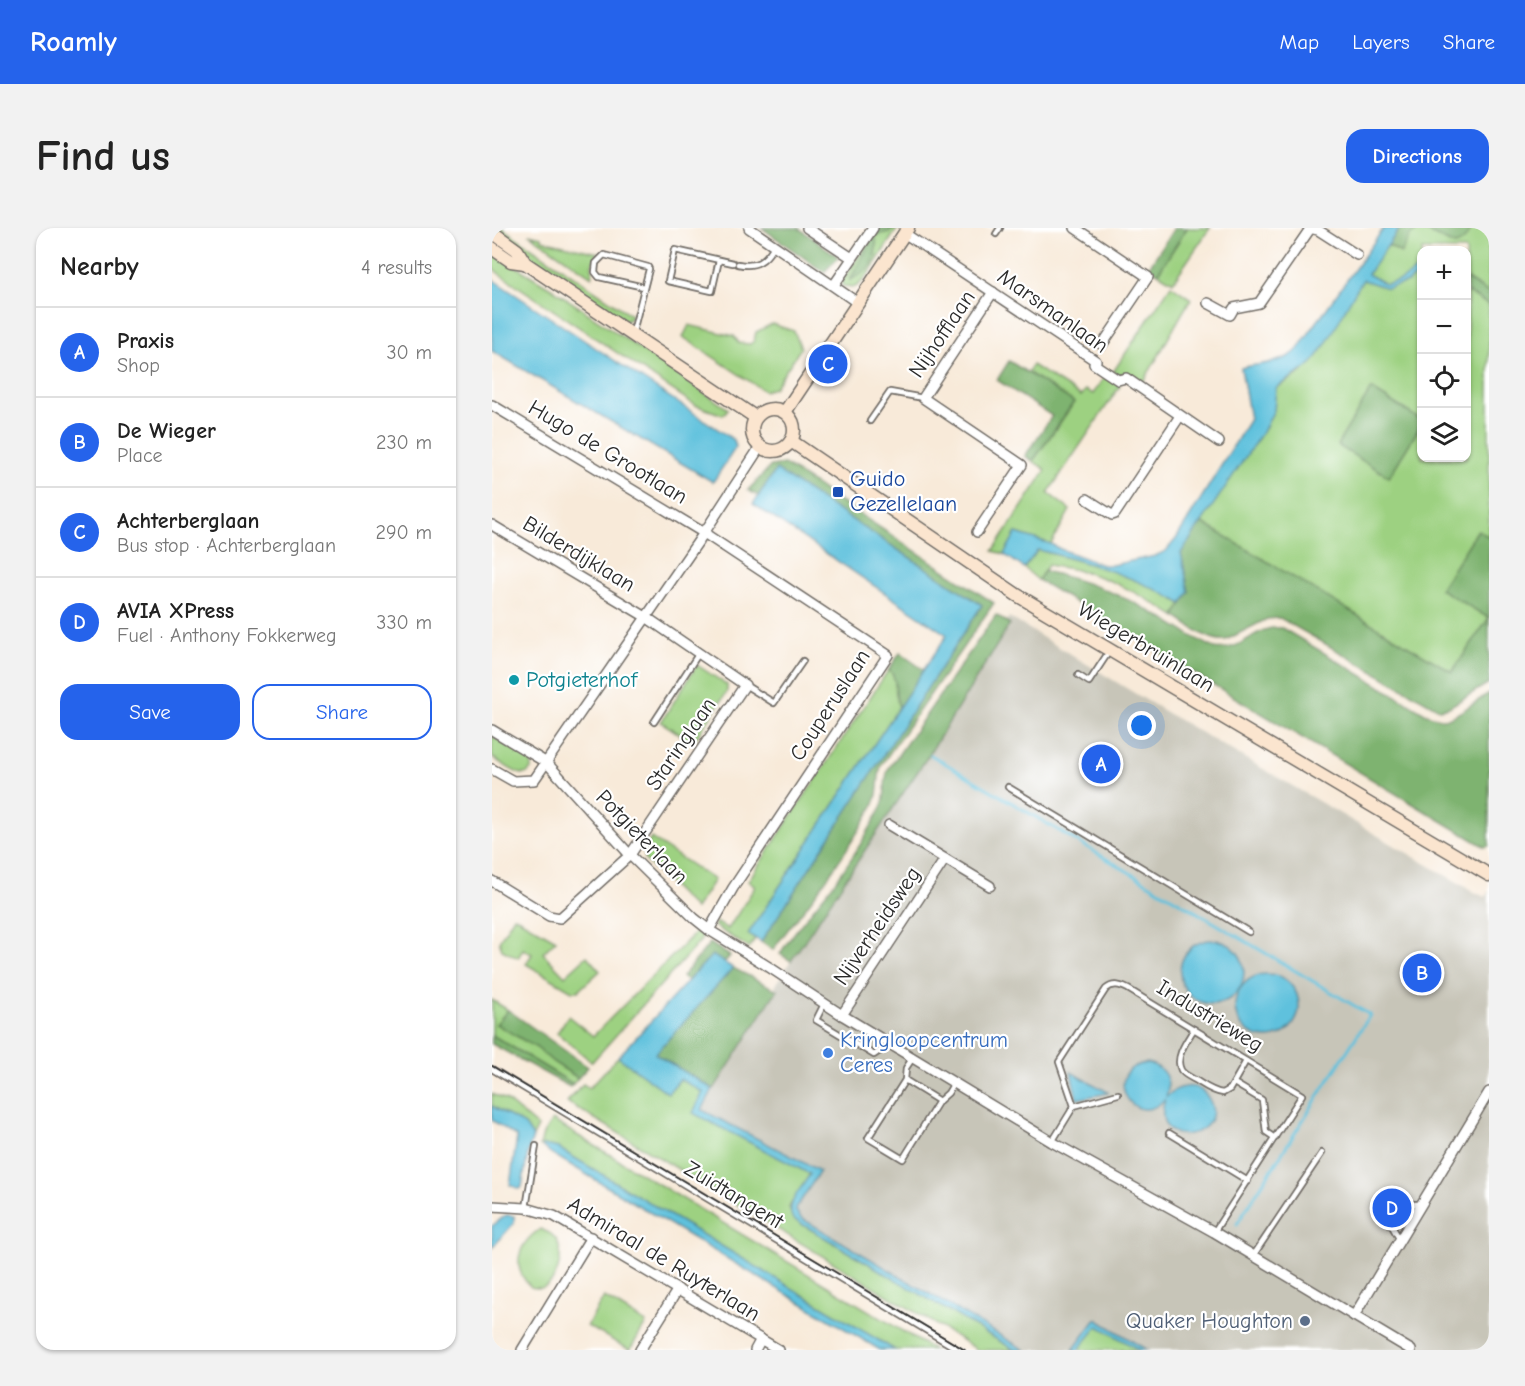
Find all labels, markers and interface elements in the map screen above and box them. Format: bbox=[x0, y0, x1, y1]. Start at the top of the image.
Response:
text: Roamly bbox=[30, 26, 117, 58]
text: Map bbox=[1280, 30, 1319, 54]
text: Layers bbox=[1352, 30, 1410, 54]
text: Share bbox=[1443, 30, 1495, 54]
button: Directions bbox=[1346, 129, 1489, 183]
text: Find us bbox=[36, 132, 170, 181]
map controls bbox=[1417, 246, 1471, 462]
button: + bbox=[1417, 246, 1471, 300]
text: Nearby bbox=[60, 252, 139, 282]
text: 4 results bbox=[361, 256, 432, 279]
street label: Marsmanlaan bbox=[993, 263, 1113, 359]
street label: Nijhofflaan bbox=[903, 285, 981, 383]
button: − bbox=[1417, 300, 1471, 354]
text: Praxis bbox=[117, 328, 174, 354]
text: A bbox=[74, 341, 85, 364]
text: 30 m bbox=[386, 341, 432, 364]
pin: C bbox=[808, 342, 848, 386]
text: Shop bbox=[117, 354, 160, 377]
button: locate bbox=[1417, 354, 1471, 408]
street label: Hugo de Grootlaan bbox=[524, 394, 692, 510]
button: layers bbox=[1417, 408, 1471, 462]
text: De Wieger bbox=[117, 418, 216, 444]
text: B bbox=[73, 431, 86, 454]
text: 230 m bbox=[376, 431, 432, 454]
text: Place bbox=[117, 444, 163, 467]
place label: Guido Gezellelaan bbox=[850, 466, 957, 517]
marker: Guido Gezellelaan bbox=[831, 485, 845, 499]
text: Achterberglaan bbox=[117, 508, 260, 534]
street label: Bilderdijklaan bbox=[518, 510, 640, 598]
text: C bbox=[73, 521, 86, 544]
text: 290 m bbox=[376, 521, 432, 544]
text: Bus stop · Achterberglaan bbox=[117, 534, 336, 557]
street label: Wiegerbruinlaan bbox=[1073, 596, 1219, 698]
text: AVIA XPress bbox=[117, 598, 234, 624]
text: D bbox=[73, 611, 86, 634]
text: 330 m bbox=[376, 611, 432, 634]
text: Fuel · Anthony Fokkerweg bbox=[117, 624, 337, 647]
street label: Couperuslaan bbox=[784, 644, 876, 766]
place label: Potgieterhof bbox=[526, 667, 639, 693]
marker: Potgieterhof bbox=[507, 673, 521, 687]
button: Save bbox=[60, 684, 240, 740]
button: Share bbox=[252, 684, 432, 740]
street label: Staringlaan bbox=[640, 693, 722, 795]
your location bbox=[1127, 711, 1156, 740]
pin: A bbox=[1082, 742, 1120, 786]
street label: Potgieterlaan bbox=[591, 784, 693, 890]
street label: Nijverheidsweg bbox=[828, 862, 926, 990]
pin: B bbox=[1402, 950, 1442, 996]
street label: Industrieweg bbox=[1152, 974, 1268, 1058]
place label: Kringloopcentrum Ceres bbox=[840, 1027, 1008, 1078]
marker: Kringloopcentrum Ceres bbox=[821, 1046, 835, 1060]
street label: Zuidtangent bbox=[680, 1155, 789, 1235]
pin: D bbox=[1372, 1186, 1412, 1230]
street label: Admiraal de Ruyterlaan bbox=[563, 1191, 765, 1327]
place label: Quaker Houghton bbox=[1126, 1308, 1293, 1334]
marker: Quaker Houghton bbox=[1298, 1314, 1312, 1328]

